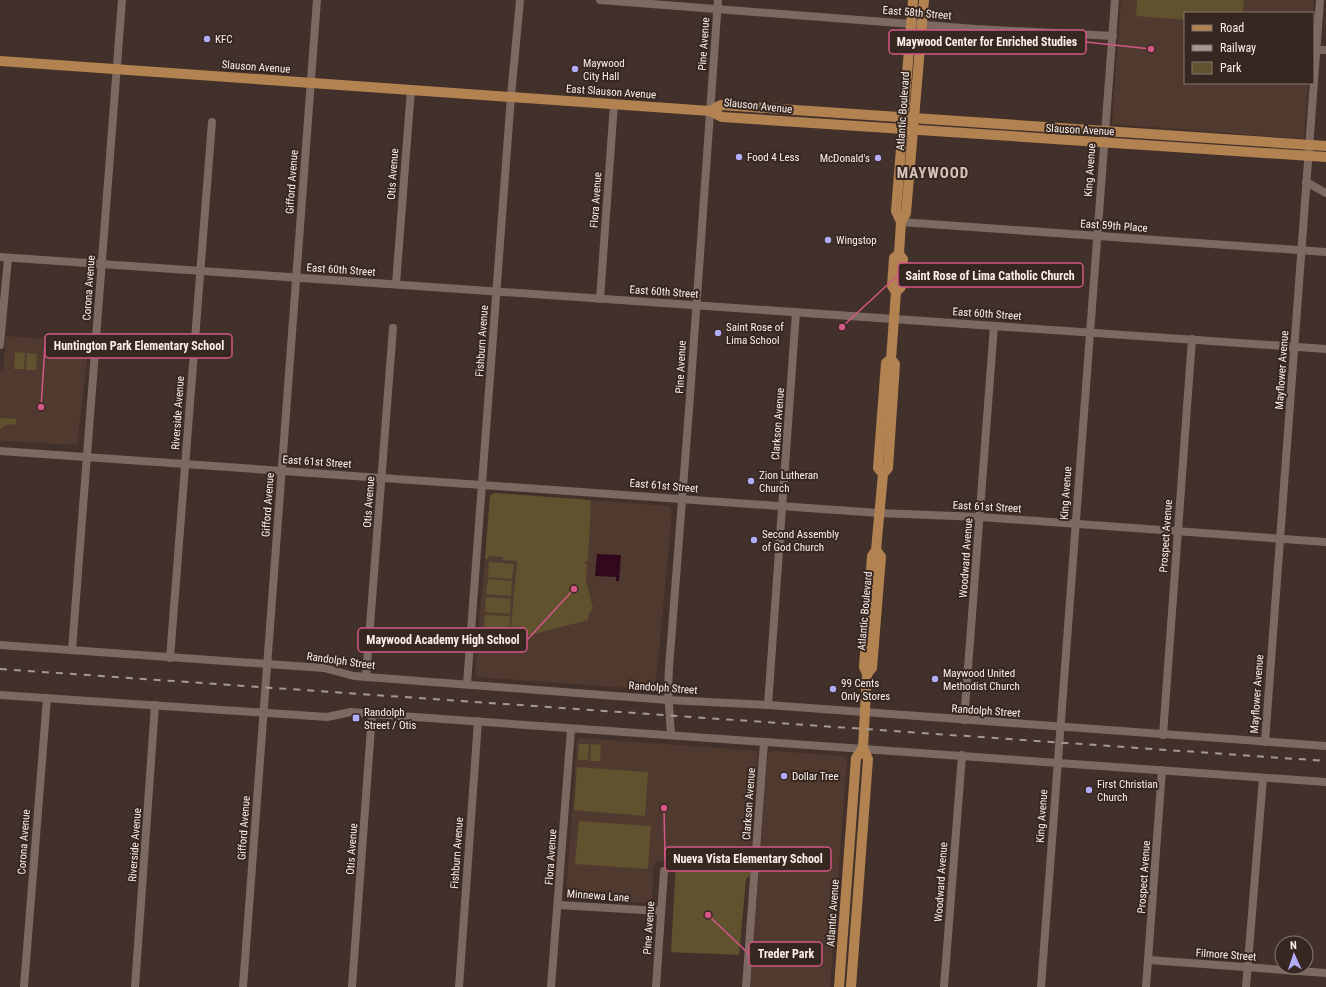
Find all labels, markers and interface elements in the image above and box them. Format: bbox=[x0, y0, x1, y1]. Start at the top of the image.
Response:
street label: East 58th Street bbox=[882, 4, 952, 22]
legend bbox=[1184, 12, 1314, 84]
street label: Pine Avenue bbox=[696, 17, 712, 71]
text: Road bbox=[1220, 21, 1244, 35]
callout: Maywood Center for Enriched Studies bbox=[889, 30, 1086, 54]
place label: KFC bbox=[215, 33, 233, 46]
marker: KFC bbox=[202, 34, 212, 44]
text: Maywood Center for Enriched Studies bbox=[897, 35, 1078, 49]
text: Railway bbox=[1220, 41, 1256, 55]
place label: Maywood City Hall bbox=[583, 57, 625, 83]
street label: Slauson Avenue bbox=[221, 58, 291, 76]
text: Park bbox=[1220, 61, 1242, 75]
marker: Maywood City Hall bbox=[570, 64, 580, 74]
street label: Atlantic Boulevard bbox=[894, 71, 912, 151]
street label: East Slauson Avenue bbox=[565, 82, 657, 102]
street label: Slauson Avenue bbox=[723, 96, 793, 116]
street label: Slauson Avenue bbox=[1045, 122, 1115, 138]
street label: King Avenue bbox=[1082, 143, 1098, 197]
street label: Otis Avenue bbox=[385, 148, 401, 200]
street label: Gifford Avenue bbox=[283, 149, 301, 215]
place label: Food 4 Less bbox=[747, 151, 800, 164]
marker: Food 4 Less bbox=[734, 152, 744, 162]
place label: McDonald's bbox=[820, 152, 870, 165]
marker: McDonald's bbox=[873, 153, 883, 163]
district label: MAYWOOD bbox=[897, 164, 969, 182]
street label: Flora Avenue bbox=[588, 172, 604, 228]
street label: East 59th Place bbox=[1080, 217, 1148, 235]
place label: Wingstop bbox=[836, 234, 877, 247]
marker: Wingstop bbox=[823, 235, 833, 245]
street label: Corona Avenue bbox=[80, 255, 98, 321]
street label: East 60th Street bbox=[306, 261, 376, 279]
callout: Saint Rose of Lima Catholic Church bbox=[898, 263, 1083, 287]
text: Saint Rose of Lima Catholic Church bbox=[905, 269, 1075, 283]
street label: East 60th Street bbox=[629, 283, 699, 301]
street label: Fishburn Avenue bbox=[473, 305, 491, 377]
street label: East 60th Street bbox=[952, 305, 1022, 323]
place label: Saint Rose of Lima School bbox=[726, 321, 784, 347]
marker: Saint Rose of Lima School bbox=[713, 328, 723, 338]
street label: Mayflower Avenue bbox=[1273, 330, 1291, 410]
callout: Huntington Park Elementary School bbox=[45, 334, 232, 358]
text: Huntington Park Elementary School bbox=[54, 339, 224, 353]
street label: Pine Avenue bbox=[673, 340, 689, 394]
street label: Riverside Avenue bbox=[169, 376, 187, 450]
street label: Clarkson Avenue bbox=[769, 387, 787, 461]
street label: East 61st Street bbox=[282, 453, 352, 471]
street label: King Avenue bbox=[1058, 466, 1074, 520]
place label: Zion Lutheran Church bbox=[759, 469, 818, 495]
street label: Gifford Avenue bbox=[259, 472, 277, 538]
street label: Otis Avenue bbox=[361, 476, 377, 528]
marker: Zion Lutheran Church bbox=[746, 476, 756, 486]
street label: East 61st Street bbox=[629, 477, 699, 495]
street label: East 61st Street bbox=[952, 499, 1022, 515]
street label: Prospect Avenue bbox=[1157, 499, 1175, 573]
street label: Woodward Avenue bbox=[957, 518, 975, 598]
place label: Second Assembly of God Church bbox=[762, 528, 840, 554]
marker: Second Assembly of God Church bbox=[749, 535, 759, 545]
street label: Atlantic Boulevard bbox=[855, 571, 875, 651]
callout: Maywood Academy High School bbox=[358, 628, 527, 652]
text: Maywood Academy High School bbox=[366, 633, 520, 647]
street label: Randolph Street bbox=[306, 650, 376, 672]
street label: Mayflower Avenue bbox=[1248, 654, 1266, 734]
place label: Maywood United Methodist Church bbox=[943, 667, 1020, 693]
marker: Maywood United Methodist Church bbox=[930, 674, 940, 684]
place label: 99 Cents Only Stores bbox=[841, 677, 890, 703]
street label: Randolph Street bbox=[628, 679, 698, 697]
marker: 99 Cents Only Stores bbox=[828, 684, 838, 694]
street label: Randolph Street bbox=[951, 702, 1021, 720]
place label: Randolph Street / Otis bbox=[364, 706, 416, 732]
marker: Randolph Street / Otis bbox=[351, 713, 361, 723]
street label: Clarkson Avenue bbox=[740, 767, 758, 841]
place label: Dollar Tree bbox=[792, 770, 839, 783]
marker: Dollar Tree bbox=[779, 771, 789, 781]
place label: First Christian Church bbox=[1097, 778, 1158, 804]
marker: First Christian Church bbox=[1084, 785, 1094, 795]
street label: King Avenue bbox=[1034, 789, 1050, 843]
street label: Gifford Avenue bbox=[235, 795, 253, 861]
street label: Riverside Avenue bbox=[126, 808, 144, 882]
street label: Corona Avenue bbox=[15, 809, 33, 875]
street label: Fishburn Avenue bbox=[448, 817, 466, 889]
street label: Otis Avenue bbox=[344, 823, 360, 875]
street label: Flora Avenue bbox=[543, 829, 559, 885]
street label: Prospect Avenue bbox=[1135, 840, 1153, 914]
street label: Woodward Avenue bbox=[932, 842, 950, 922]
callout: Nueva Vista Elementary School bbox=[665, 847, 831, 871]
text: Nueva Vista Elementary School bbox=[673, 852, 823, 866]
street label: Atlantic Avenue bbox=[824, 879, 842, 947]
street label: Minnewa Lane bbox=[566, 887, 630, 905]
street label: Pine Avenue bbox=[641, 901, 657, 955]
north arrow bbox=[1274, 935, 1314, 975]
text: N bbox=[1290, 939, 1297, 952]
callout: Treder Park bbox=[749, 942, 822, 966]
street label: Filmore Street bbox=[1195, 946, 1257, 964]
text: Treder Park bbox=[758, 947, 814, 961]

